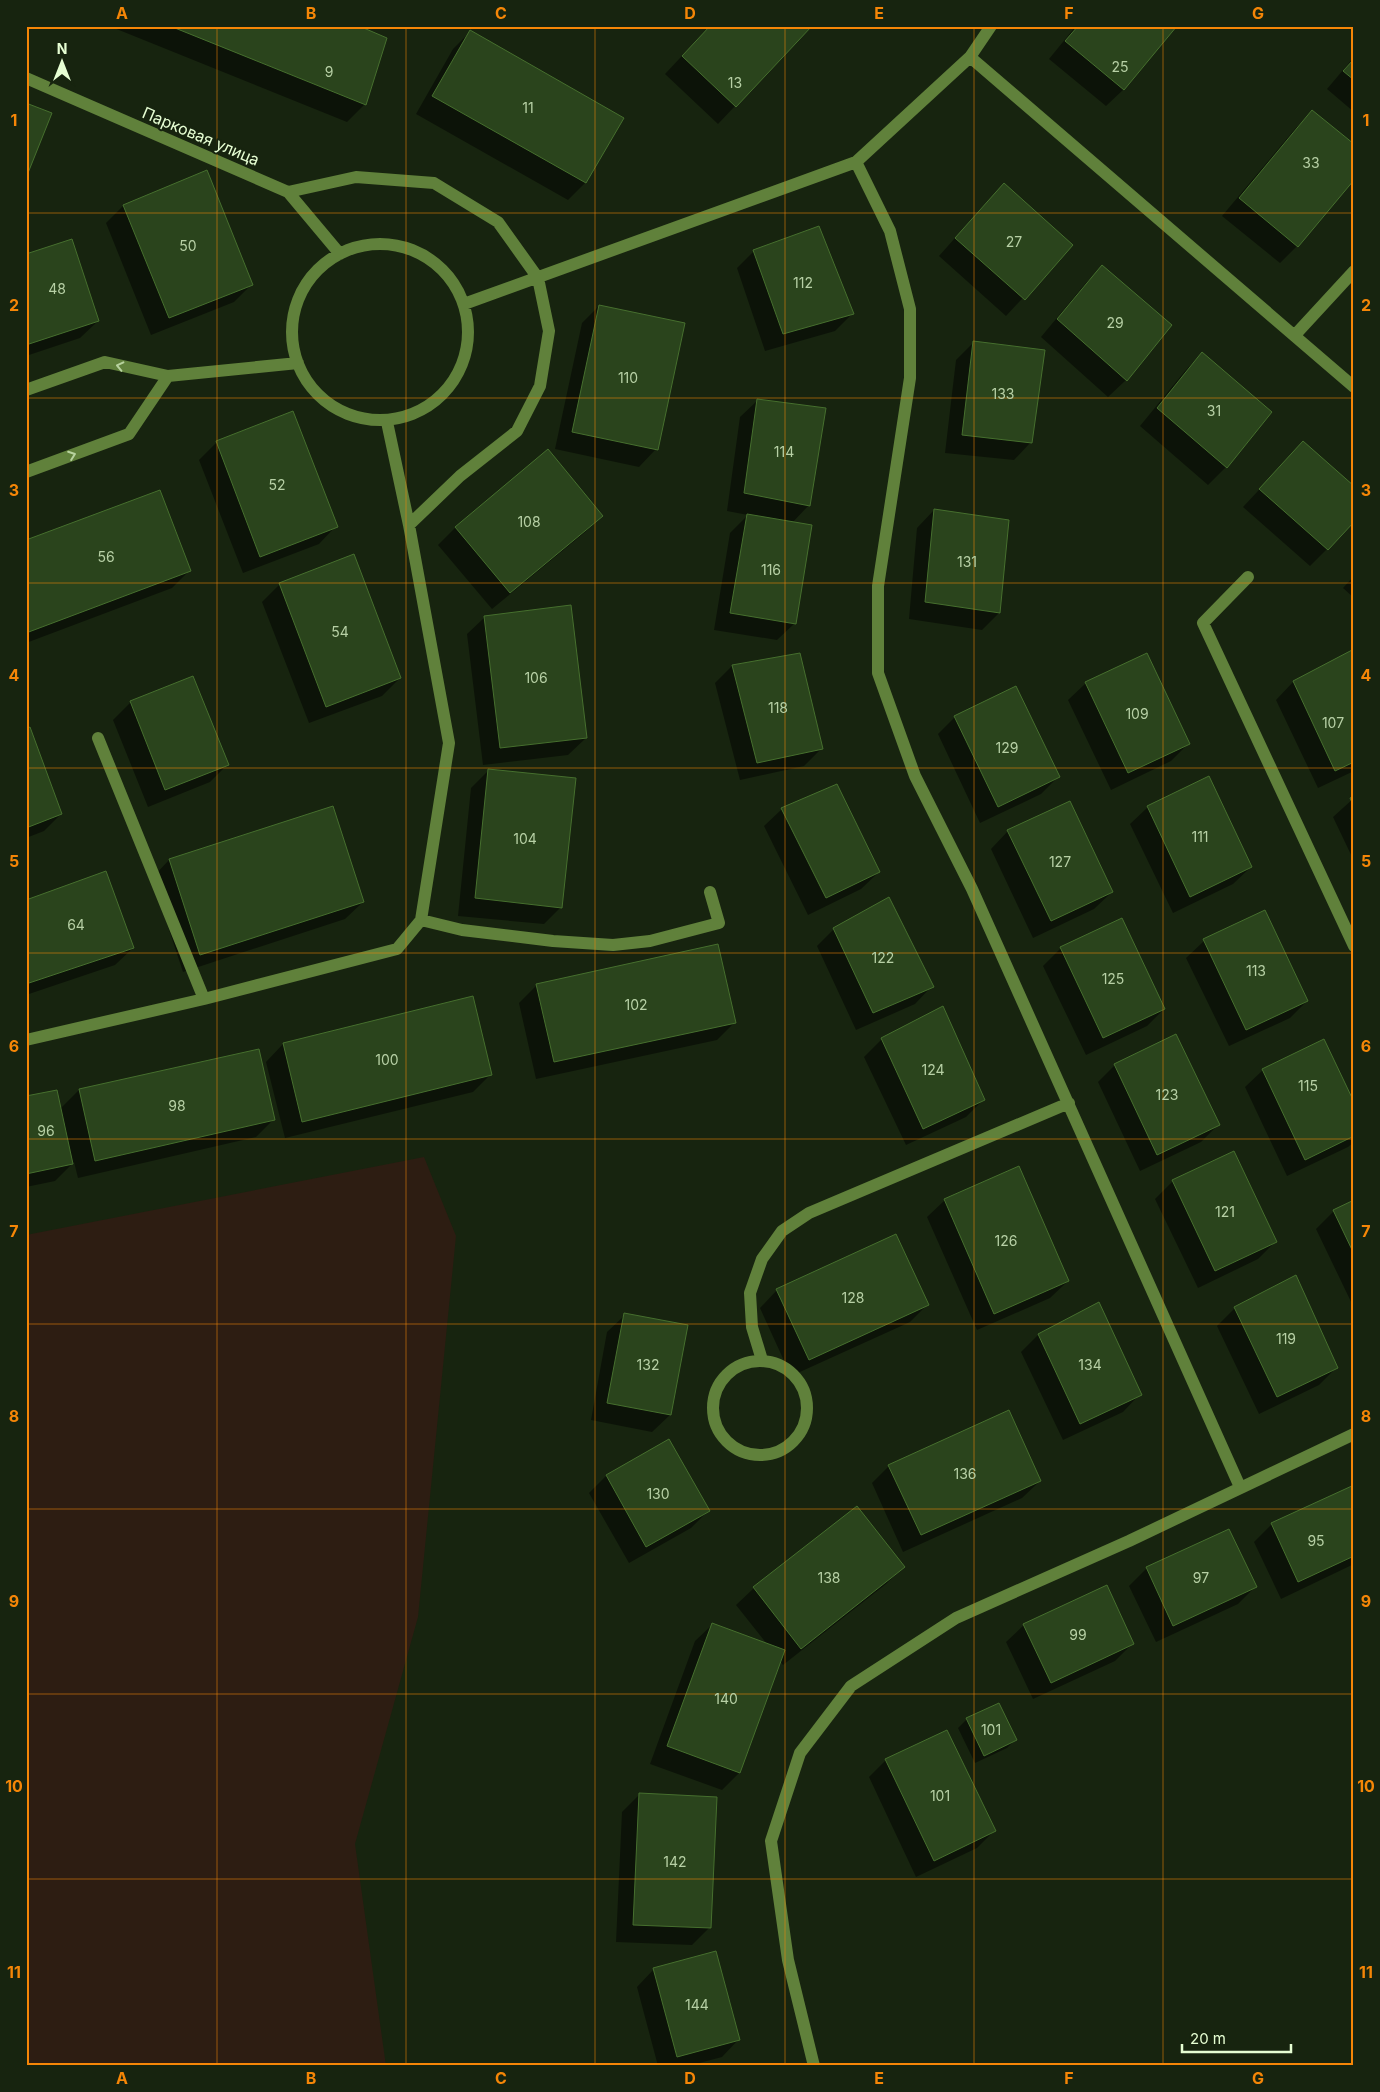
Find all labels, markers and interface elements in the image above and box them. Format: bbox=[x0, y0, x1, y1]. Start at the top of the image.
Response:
text: A bbox=[116, 3, 128, 23]
text: B bbox=[306, 3, 316, 23]
text: C bbox=[495, 3, 507, 23]
text: D bbox=[684, 3, 696, 23]
text: E bbox=[874, 3, 884, 23]
text: F bbox=[1064, 3, 1074, 23]
text: G bbox=[1252, 3, 1264, 23]
north arrow bbox=[38, 38, 88, 88]
text: N bbox=[57, 40, 67, 57]
house number: 25 bbox=[1111, 58, 1129, 75]
house number: 9 bbox=[325, 63, 333, 80]
house number: 13 bbox=[728, 74, 742, 91]
house number: 11 bbox=[522, 99, 534, 116]
street label: Парковая улица bbox=[139, 102, 263, 170]
text: 1 bbox=[11, 110, 17, 130]
text: 1 bbox=[1363, 110, 1369, 130]
house number: 33 bbox=[1302, 154, 1320, 171]
house number: 27 bbox=[1006, 233, 1022, 250]
house number: 50 bbox=[179, 237, 197, 254]
house number: 112 bbox=[793, 274, 813, 291]
house number: 48 bbox=[48, 280, 66, 297]
text: 2 bbox=[9, 295, 19, 315]
text: 2 bbox=[1361, 295, 1371, 315]
house number: 29 bbox=[1106, 314, 1124, 331]
one-way arrow bbox=[116, 361, 125, 371]
house number: 110 bbox=[618, 369, 638, 386]
house number: 133 bbox=[992, 385, 1015, 402]
house number: 31 bbox=[1207, 402, 1221, 419]
house number: 114 bbox=[774, 443, 794, 460]
one-way arrow bbox=[67, 451, 76, 461]
house number: 52 bbox=[268, 476, 286, 493]
text: 3 bbox=[9, 480, 19, 500]
text: 3 bbox=[1361, 480, 1371, 500]
house number: 108 bbox=[517, 513, 541, 530]
house number: 56 bbox=[97, 548, 115, 565]
house number: 131 bbox=[957, 553, 977, 570]
house number: 116 bbox=[761, 561, 781, 578]
house number: 54 bbox=[331, 623, 349, 640]
text: 4 bbox=[9, 665, 20, 685]
text: 4 bbox=[1361, 665, 1372, 685]
house number: 106 bbox=[524, 669, 548, 686]
house number: 118 bbox=[768, 699, 788, 716]
house number: 109 bbox=[1125, 705, 1149, 722]
house number: 107 bbox=[1322, 714, 1344, 731]
house number: 129 bbox=[996, 739, 1018, 756]
house number: 111 bbox=[1191, 828, 1209, 845]
house number: 104 bbox=[513, 830, 537, 847]
text: 5 bbox=[9, 851, 19, 871]
text: 5 bbox=[1361, 851, 1371, 871]
house number: 127 bbox=[1049, 853, 1071, 870]
house number: 64 bbox=[67, 916, 85, 933]
house number: 122 bbox=[872, 949, 894, 966]
house number: 113 bbox=[1246, 962, 1266, 979]
house number: 125 bbox=[1102, 970, 1124, 987]
house number: 102 bbox=[624, 996, 648, 1013]
text: 6 bbox=[9, 1036, 19, 1056]
text: 6 bbox=[1361, 1036, 1371, 1056]
house number: 100 bbox=[375, 1051, 399, 1068]
house number: 124 bbox=[921, 1061, 945, 1078]
house number: 115 bbox=[1298, 1077, 1318, 1094]
house number: 123 bbox=[1156, 1086, 1178, 1103]
house number: 98 bbox=[168, 1097, 186, 1114]
house number: 96 bbox=[37, 1122, 55, 1139]
house number: 121 bbox=[1215, 1203, 1235, 1220]
text: 7 bbox=[9, 1221, 19, 1241]
text: 7 bbox=[1361, 1221, 1371, 1241]
house number: 126 bbox=[995, 1232, 1017, 1249]
house number: 128 bbox=[842, 1289, 864, 1306]
house number: 119 bbox=[1276, 1330, 1296, 1347]
house number: 132 bbox=[637, 1356, 659, 1373]
house number: 134 bbox=[1078, 1356, 1102, 1373]
text: 8 bbox=[9, 1406, 19, 1426]
text: 8 bbox=[1361, 1406, 1371, 1426]
house number: 136 bbox=[953, 1465, 977, 1482]
house number: 130 bbox=[646, 1485, 670, 1502]
house number: 95 bbox=[1307, 1532, 1325, 1549]
house number: 138 bbox=[817, 1569, 841, 1586]
house number: 97 bbox=[1193, 1569, 1209, 1586]
text: 9 bbox=[9, 1591, 19, 1611]
text: 9 bbox=[1361, 1591, 1371, 1611]
house number: 99 bbox=[1069, 1626, 1087, 1643]
house number: 140 bbox=[714, 1690, 738, 1707]
house number: 101 bbox=[981, 1721, 1001, 1738]
text: 10 bbox=[5, 1776, 23, 1796]
text: 10 bbox=[1357, 1776, 1375, 1796]
house number: 101 bbox=[930, 1787, 950, 1804]
house number: 142 bbox=[663, 1853, 687, 1870]
text: 11 bbox=[7, 1962, 21, 1982]
text: 11 bbox=[1359, 1962, 1373, 1982]
house number: 144 bbox=[685, 1996, 709, 2013]
scale bar bbox=[1182, 2022, 1291, 2054]
text: 20 m bbox=[1190, 2029, 1226, 2048]
text: A bbox=[116, 2068, 128, 2088]
text: B bbox=[306, 2068, 316, 2088]
text: C bbox=[495, 2068, 507, 2088]
text: D bbox=[684, 2068, 696, 2088]
text: E bbox=[874, 2068, 884, 2088]
text: F bbox=[1064, 2068, 1074, 2088]
text: G bbox=[1252, 2068, 1264, 2088]

